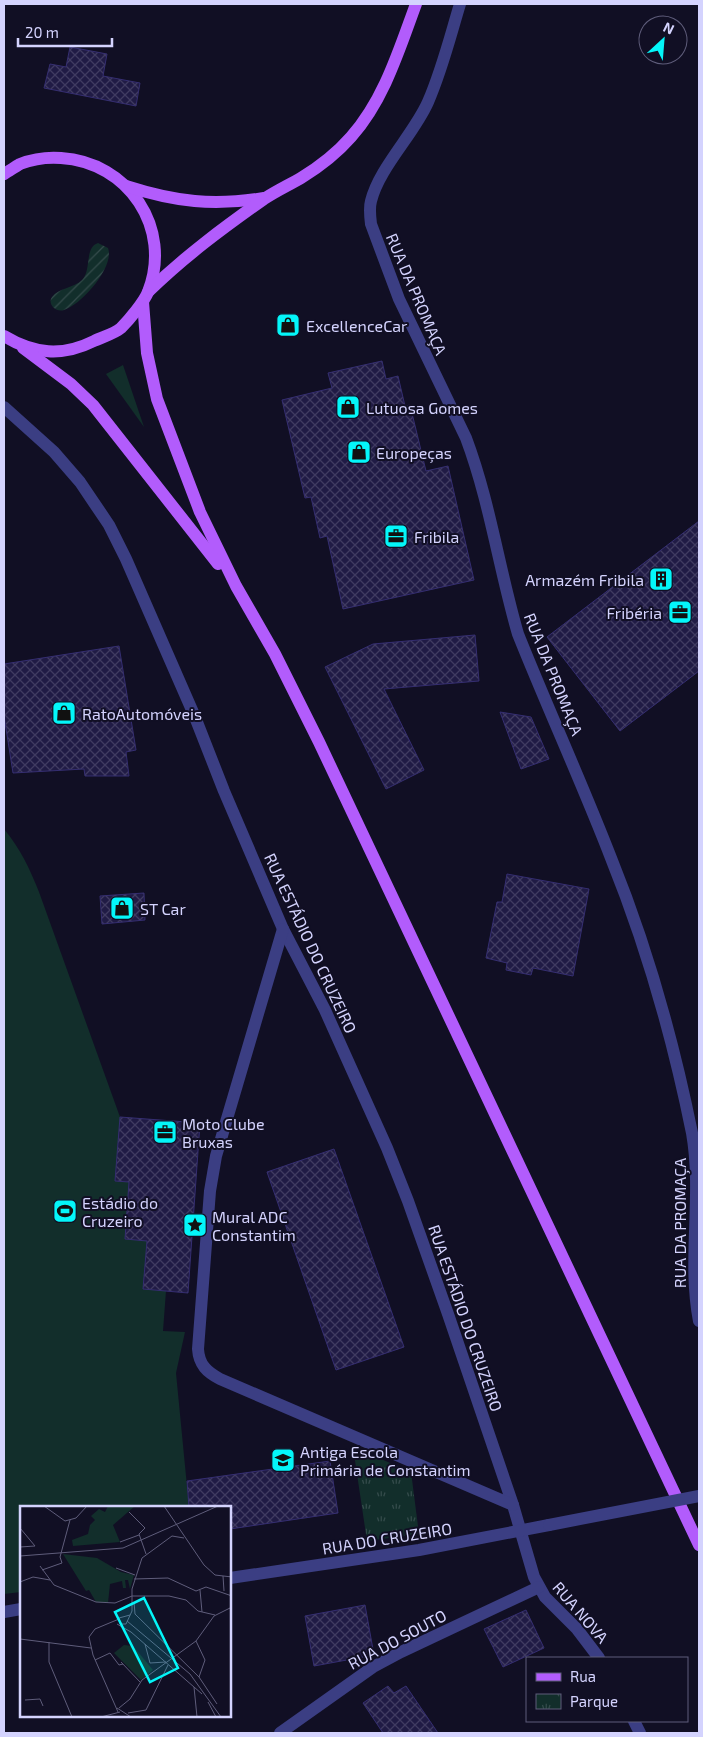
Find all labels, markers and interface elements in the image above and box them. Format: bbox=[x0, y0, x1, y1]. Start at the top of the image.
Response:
scale bar bbox=[18, 15, 111, 47]
north arrow bbox=[638, 15, 688, 65]
text: N bbox=[661, 18, 677, 38]
text: 20 m bbox=[25, 23, 59, 41]
street label: RUA DA PROMAÇA bbox=[382, 230, 451, 358]
shop icon: ExcellenceCar bbox=[275, 312, 301, 338]
place label: ExcellenceCar bbox=[306, 316, 408, 335]
shop icon: Lutuosa Gomes bbox=[335, 394, 361, 420]
place label: Lutuosa Gomes bbox=[366, 398, 478, 417]
shop icon: Europeças bbox=[346, 439, 372, 465]
place label: Europeças bbox=[376, 443, 452, 463]
office icon: Fribila bbox=[383, 523, 409, 549]
place label: Fribila bbox=[414, 527, 459, 546]
building icon: Armazém Fribila bbox=[648, 566, 674, 592]
place label: Armazém Fribila bbox=[525, 570, 644, 589]
office icon: Fribéria bbox=[667, 599, 693, 625]
place label: Fribéria bbox=[606, 603, 662, 622]
street label: RUA DA PROMAÇA bbox=[520, 610, 587, 738]
shop icon: RatoAutomóveis bbox=[51, 700, 77, 726]
place label: RatoAutomóveis bbox=[82, 704, 202, 723]
street label: RUA ESTÁDIO DO CRUZEIRO bbox=[261, 850, 361, 1036]
shop icon: ST Car bbox=[109, 895, 135, 921]
place label: ST Car bbox=[140, 899, 186, 918]
place label: Moto Clube Bruxas bbox=[182, 1114, 265, 1151]
office icon: Moto Clube Bruxas bbox=[152, 1119, 178, 1145]
street label: RUA DA PROMAÇA bbox=[670, 1158, 690, 1288]
place label: Estádio do Cruzeiro bbox=[82, 1193, 158, 1230]
sports icon: Estádio do Cruzeiro bbox=[52, 1198, 78, 1224]
place label: Mural ADC Constantim bbox=[212, 1207, 296, 1244]
place icon: Mural ADC Constantim bbox=[182, 1212, 208, 1238]
street label: RUA ESTÁDIO DO CRUZEIRO bbox=[425, 1222, 507, 1414]
place label: Antiga Escola Primária de Constantim bbox=[300, 1442, 471, 1479]
school or university icon: Antiga Escola Primária de Constantim bbox=[270, 1447, 296, 1473]
inset map bbox=[20, 1506, 231, 1717]
street label: RUA DO CRUZEIRO bbox=[321, 1518, 453, 1558]
street label: RUA NOVA bbox=[549, 1578, 613, 1646]
street label: RUA DO SOUTO bbox=[345, 1605, 449, 1673]
legend bbox=[526, 1657, 688, 1722]
text: Rua bbox=[570, 1667, 596, 1685]
text: Parque bbox=[570, 1692, 618, 1710]

